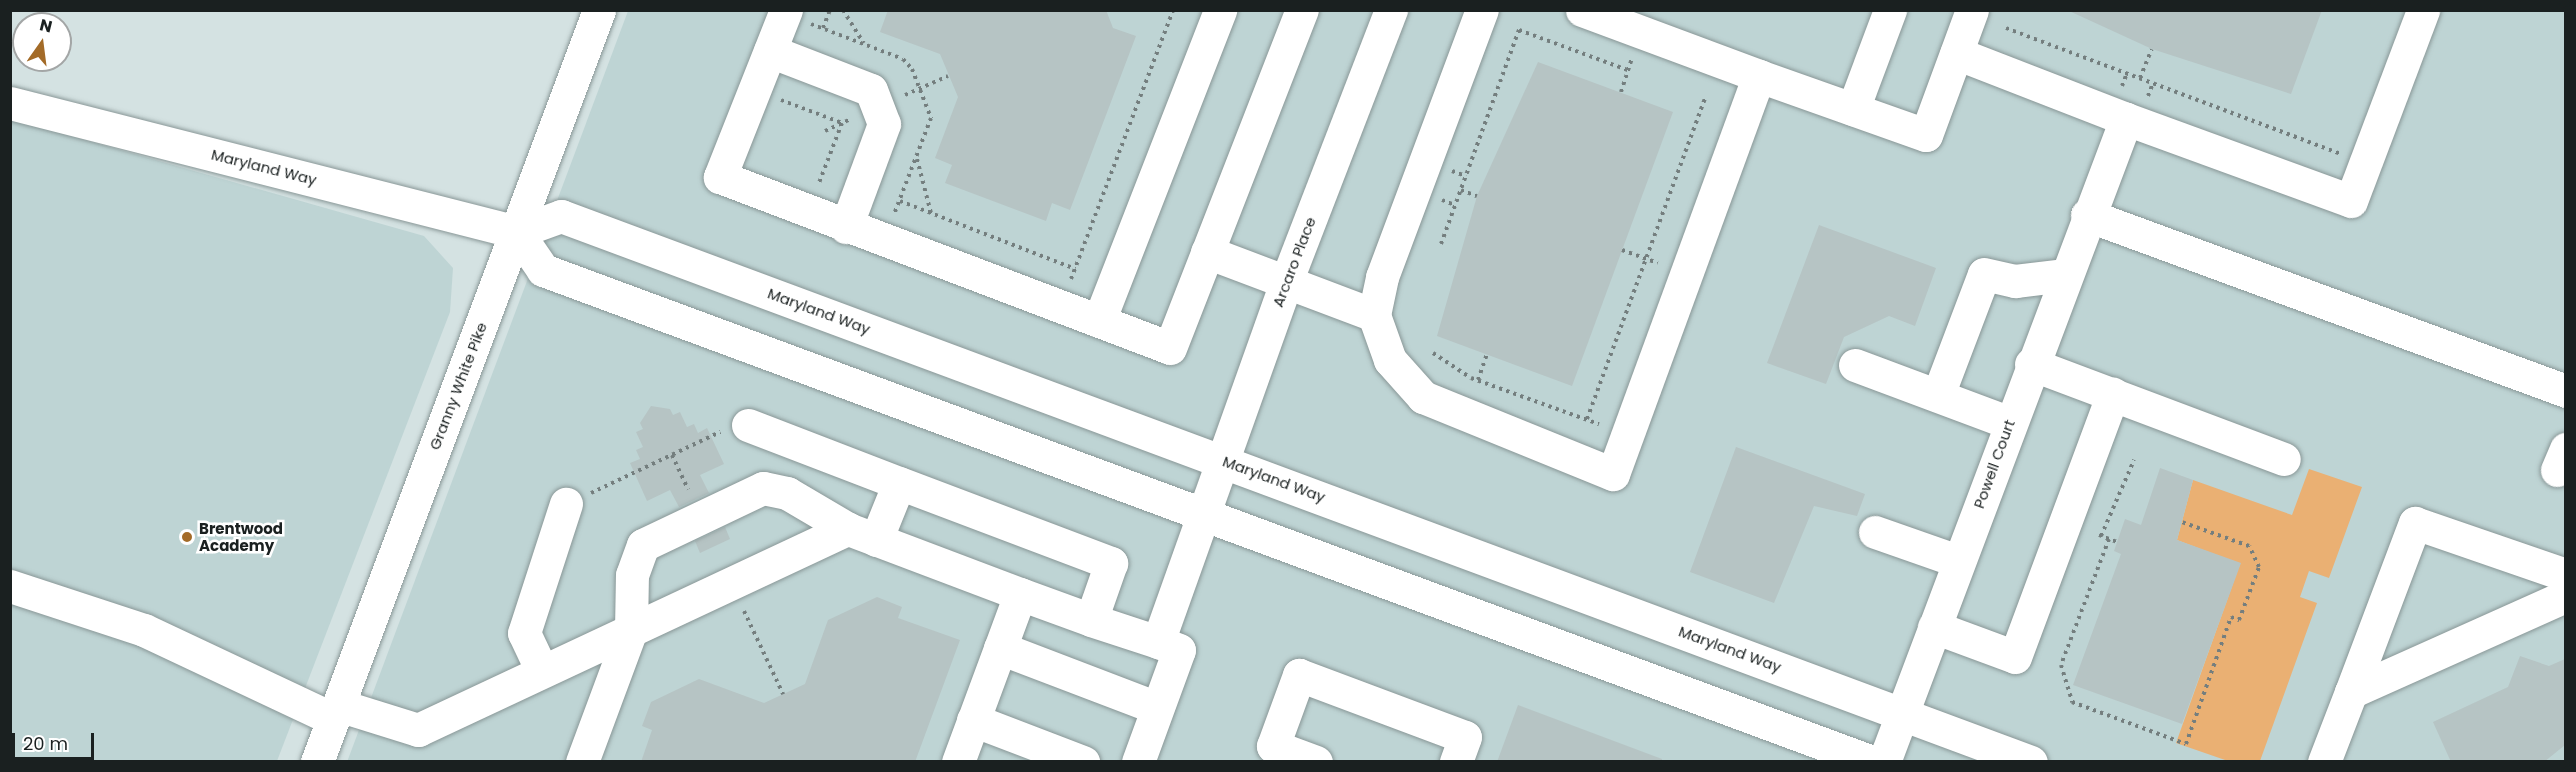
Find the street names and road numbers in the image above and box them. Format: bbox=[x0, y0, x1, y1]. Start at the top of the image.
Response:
street label: Maryland Way bbox=[209, 145, 319, 189]
street label: Arcaro Place bbox=[1269, 214, 1319, 310]
street label: Maryland Way bbox=[765, 284, 873, 338]
street label: Granny White Pike bbox=[425, 320, 491, 452]
street label: Powell Court bbox=[1970, 417, 2018, 511]
street label: Maryland Way bbox=[1220, 452, 1328, 506]
street label: Maryland Way bbox=[1676, 622, 1784, 676]

